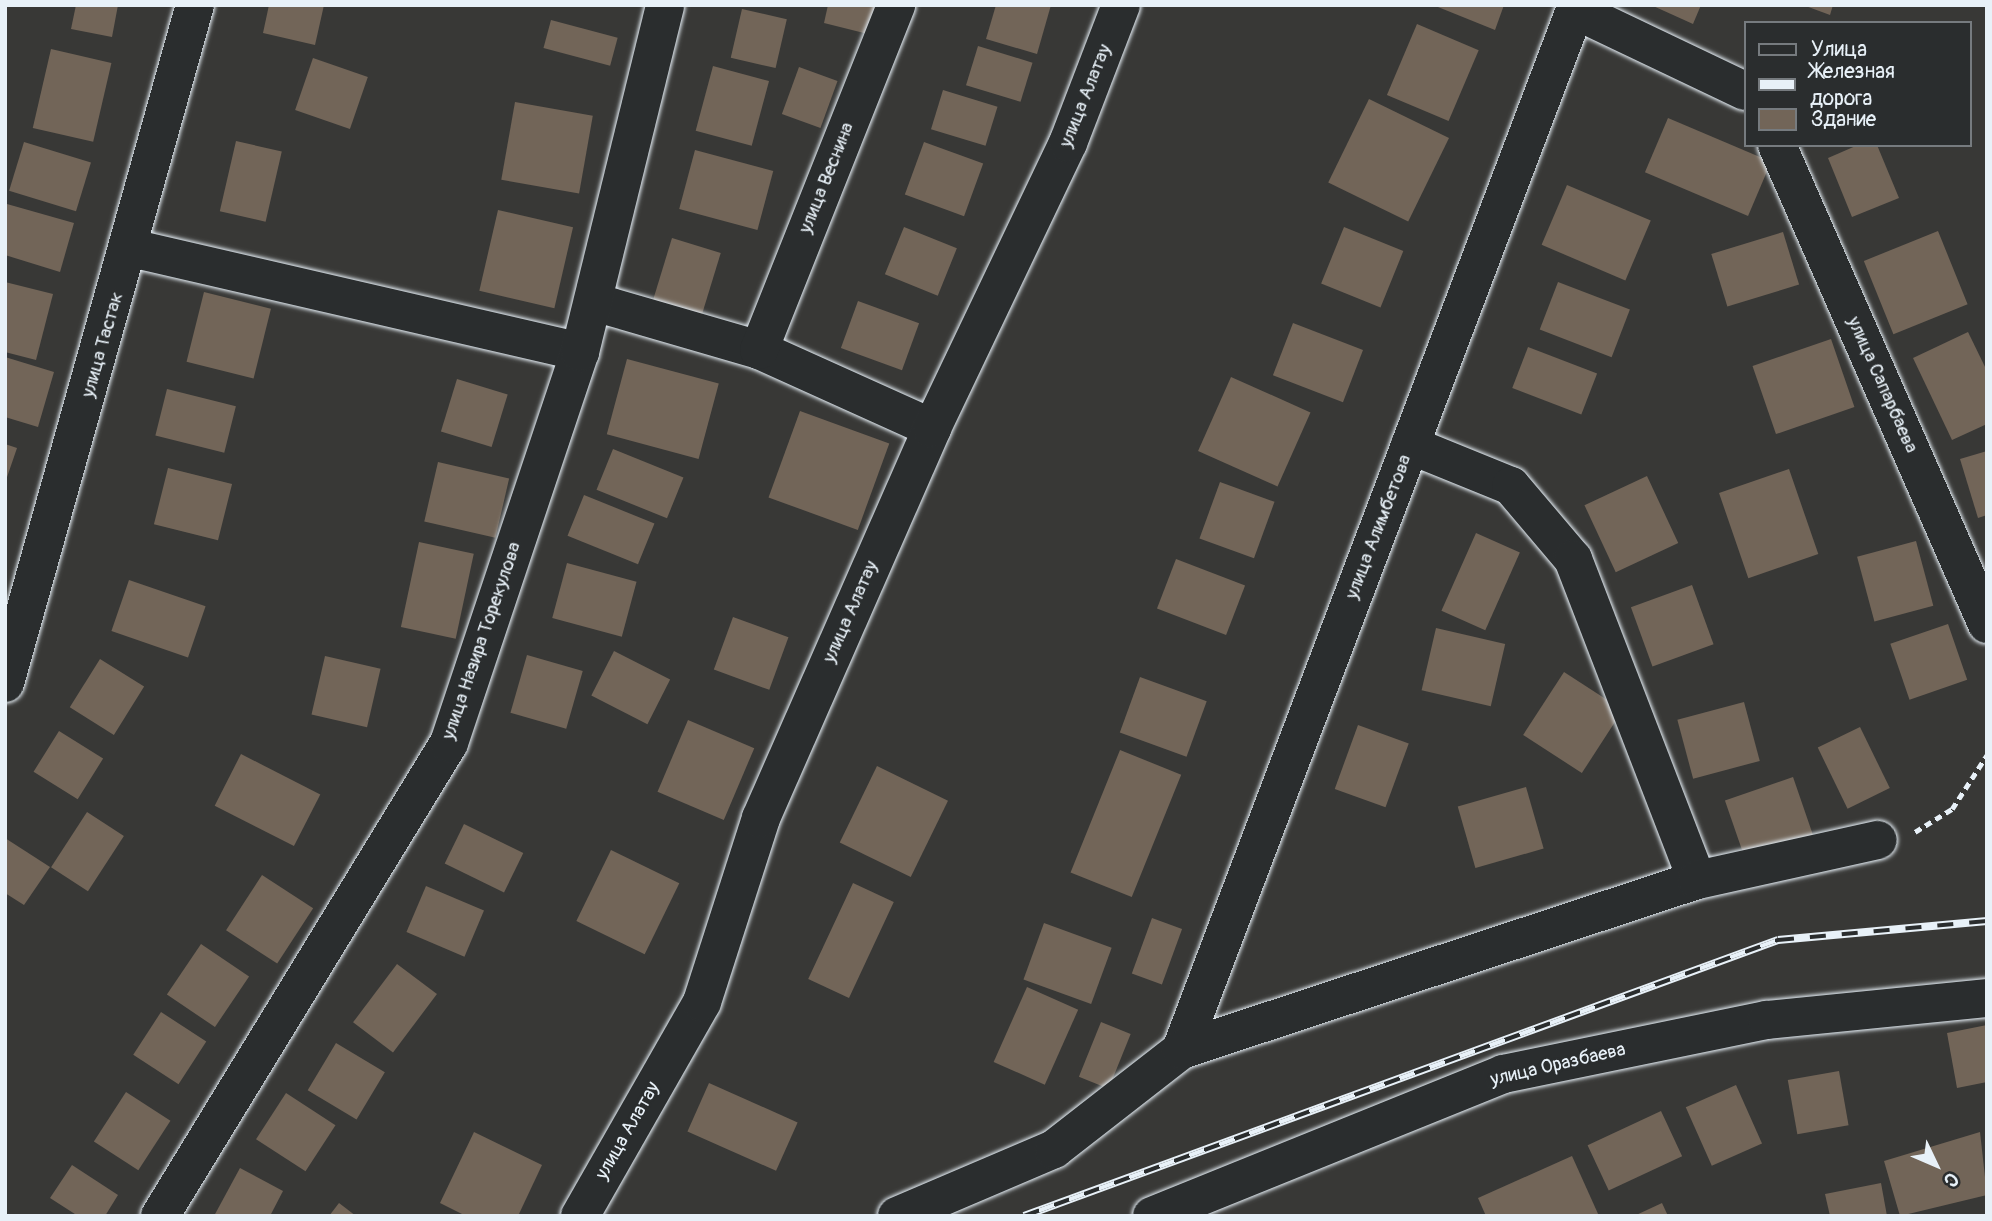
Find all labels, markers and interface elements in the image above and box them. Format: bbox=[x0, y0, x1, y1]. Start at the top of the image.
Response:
legend bbox=[1744, 21, 1971, 147]
text: Улица bbox=[1811, 36, 1867, 63]
street label: улица Алатау bbox=[1055, 41, 1117, 151]
text: Железная дорога bbox=[1810, 58, 1895, 112]
text: Здание bbox=[1811, 106, 1876, 133]
street label: улица Веснина bbox=[794, 119, 860, 237]
street label: улица Тастак bbox=[77, 290, 129, 400]
street label: улица Сапарбаева bbox=[1842, 313, 1922, 457]
street label: улица Алимбетова bbox=[1341, 452, 1417, 602]
street label: улица Назира Торекулова bbox=[437, 539, 527, 743]
street label: улица Алатау bbox=[818, 558, 884, 666]
street label: улица Оразбаева bbox=[1488, 1038, 1628, 1092]
street label: улица Алатау bbox=[591, 1078, 665, 1184]
north arrow bbox=[1901, 1130, 1971, 1200]
text: С bbox=[1938, 1167, 1964, 1192]

